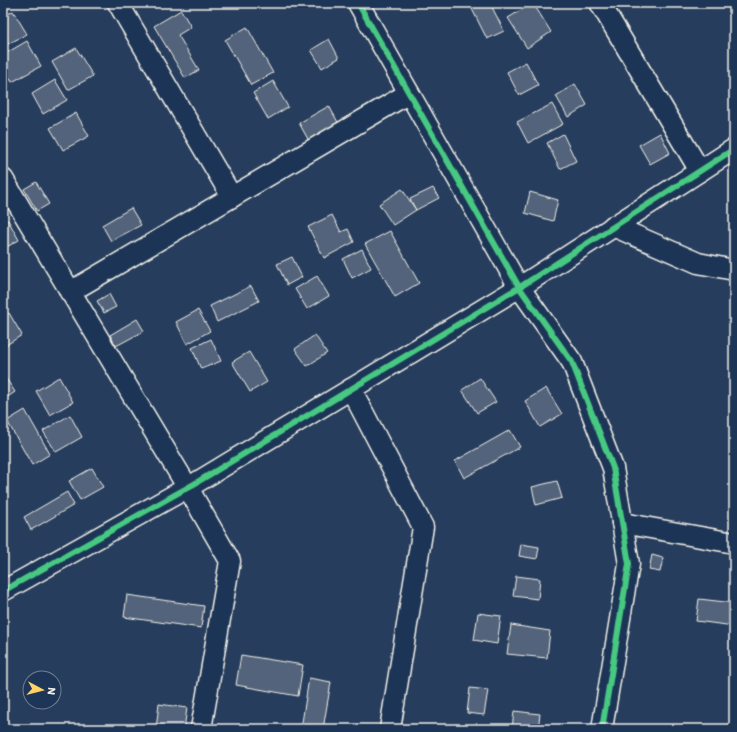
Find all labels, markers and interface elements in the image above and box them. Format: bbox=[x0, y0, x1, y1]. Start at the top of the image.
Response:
north arrow bbox=[22, 670, 62, 710]
text: N bbox=[45, 687, 58, 696]

